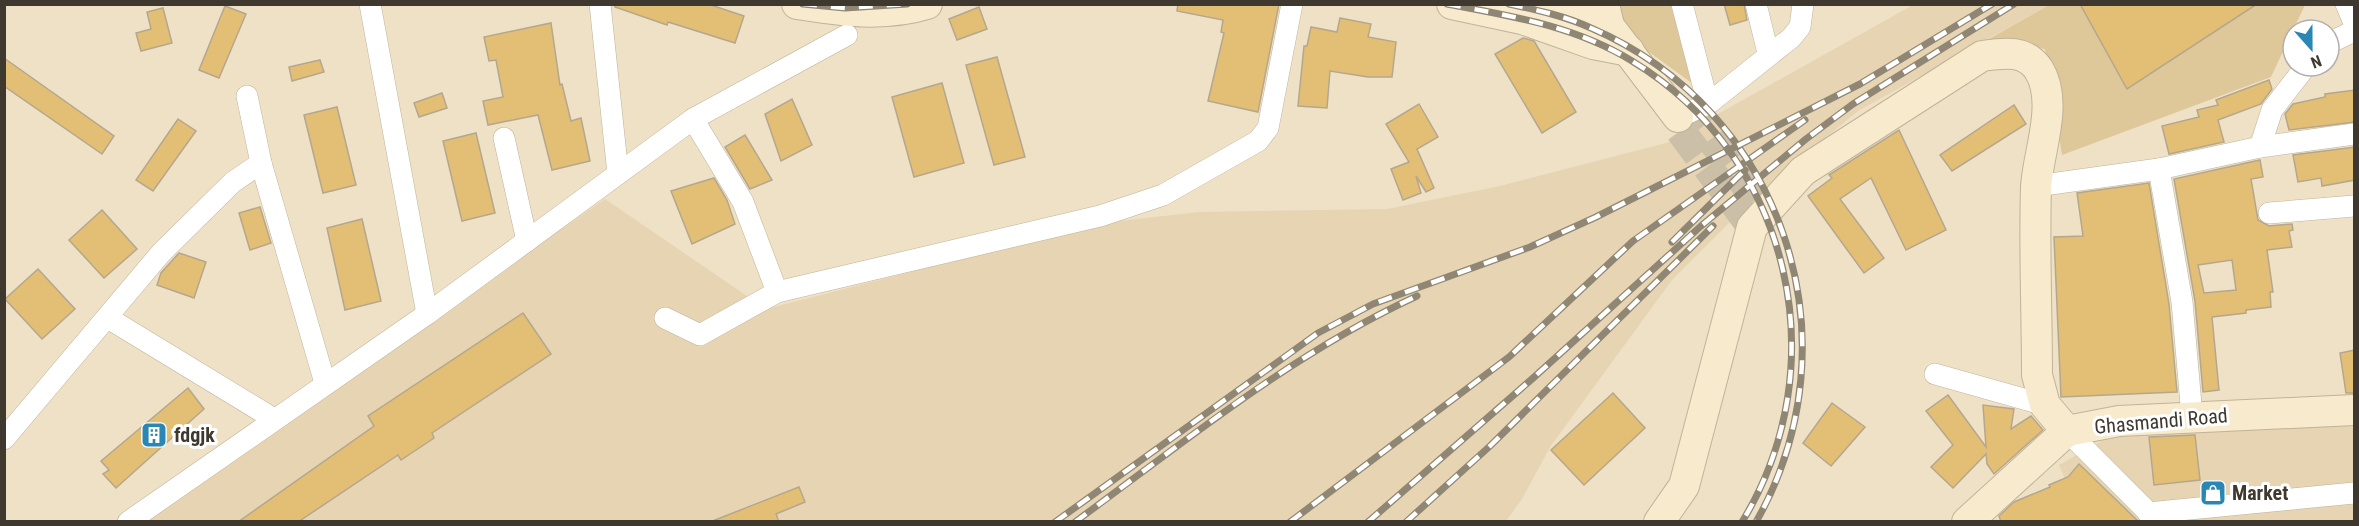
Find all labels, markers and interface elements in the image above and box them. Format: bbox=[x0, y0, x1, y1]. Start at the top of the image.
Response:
north arrow bbox=[2281, 18, 2341, 78]
text: N bbox=[2308, 51, 2324, 72]
street label: Ghasmandi Road bbox=[2093, 403, 2229, 439]
building icon: fdgjk bbox=[139, 420, 169, 450]
place label: fdgjk bbox=[174, 423, 215, 447]
shop icon: Market bbox=[2198, 478, 2228, 508]
place label: Market bbox=[2232, 481, 2288, 505]

